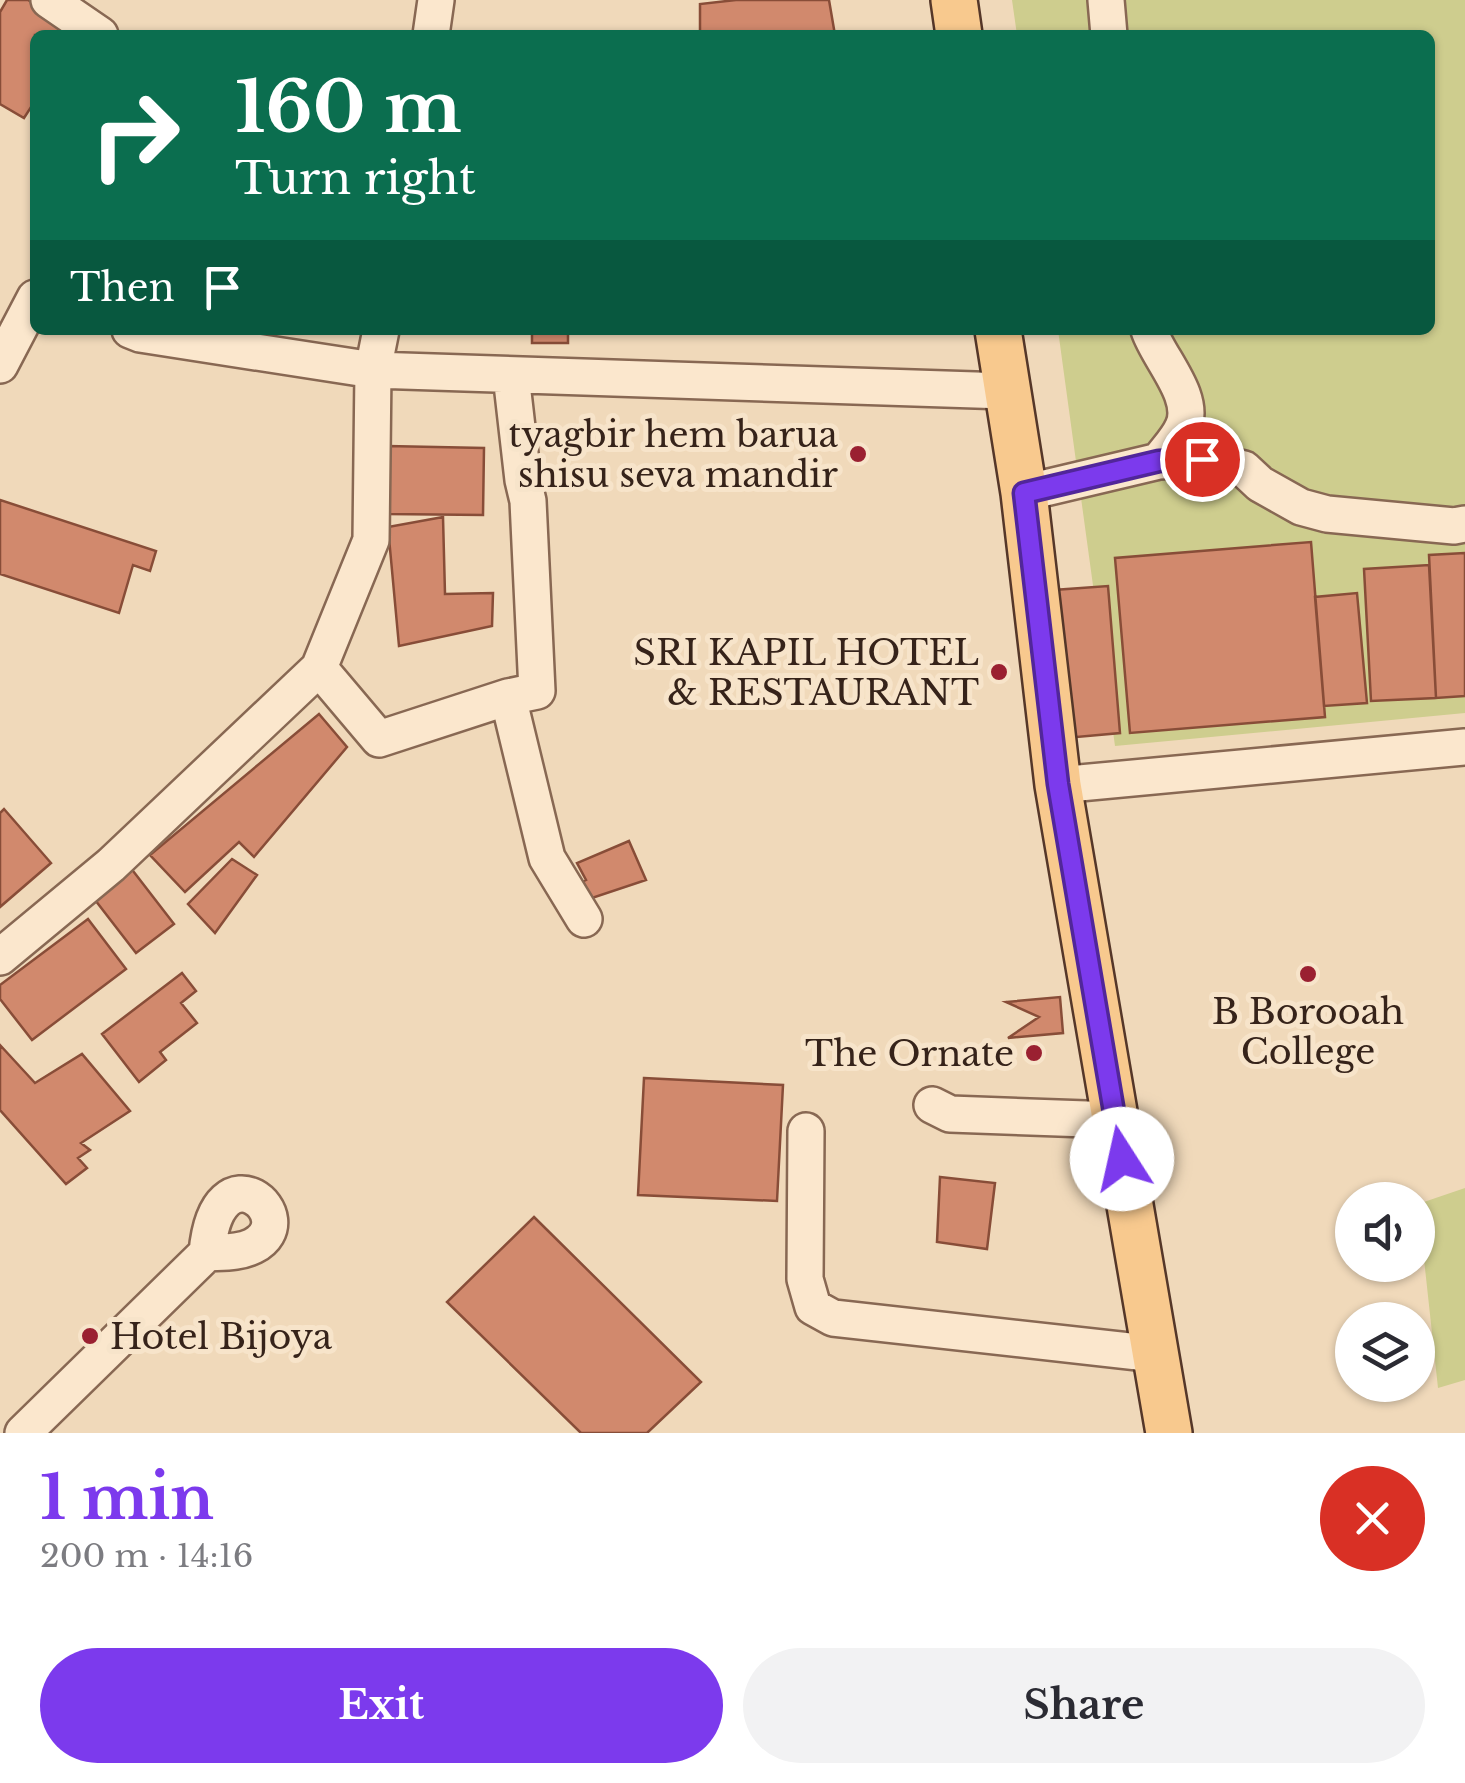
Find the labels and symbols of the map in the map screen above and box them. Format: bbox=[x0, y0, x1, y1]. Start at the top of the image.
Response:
place label: tyagbir hem barua shisu seva mandir bbox=[508, 413, 839, 496]
pin bbox=[1160, 417, 1245, 502]
marker: tyagbir hem barua shisu seva mandir bbox=[847, 443, 869, 465]
place label: SRI KAPIL HOTEL & RESTAURANT bbox=[633, 631, 979, 714]
marker: SRI KAPIL HOTEL & RESTAURANT bbox=[988, 661, 1010, 683]
marker: B Borooah College bbox=[1297, 963, 1319, 985]
place label: B Borooah College bbox=[1212, 990, 1404, 1073]
place label: The Ornate bbox=[805, 1032, 1014, 1075]
marker: The Ornate bbox=[1023, 1042, 1045, 1064]
position arrow bbox=[1070, 1107, 1174, 1211]
place label: Hotel Bijoya bbox=[110, 1315, 333, 1358]
marker: Hotel Bijoya bbox=[79, 1325, 101, 1347]

